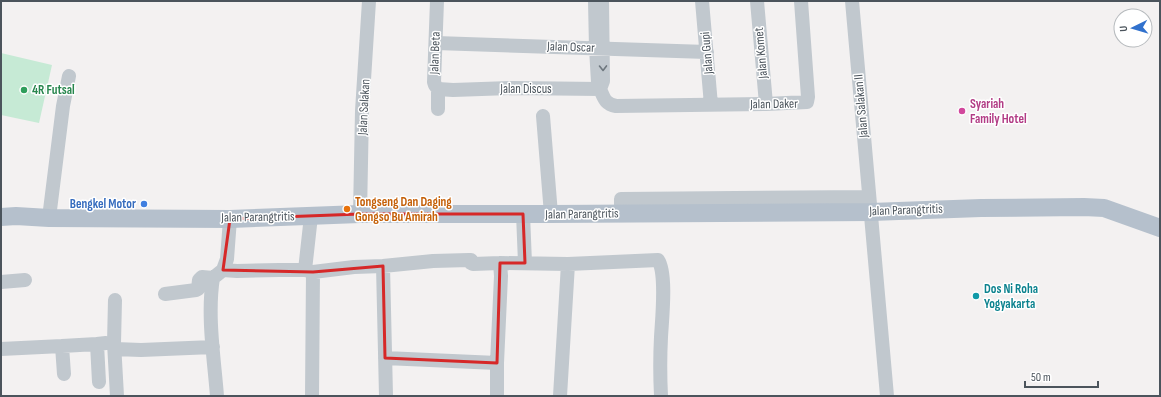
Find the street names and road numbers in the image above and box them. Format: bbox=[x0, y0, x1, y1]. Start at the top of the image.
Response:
street label: Jalan Komet bbox=[751, 27, 771, 80]
street label: Jalan Beta bbox=[426, 31, 444, 76]
street label: Jalan Gupi bbox=[697, 31, 717, 76]
street label: Jalan Oscar bbox=[546, 38, 595, 56]
street label: Jalan Salakan II bbox=[850, 74, 872, 139]
street label: Jalan Salakan bbox=[354, 78, 373, 137]
street label: Jalan Discus bbox=[499, 81, 552, 97]
street label: Jalan Daker bbox=[749, 96, 798, 112]
street label: Jalan Parangtritis bbox=[868, 201, 943, 219]
street label: Jalan Parangtritis bbox=[544, 205, 619, 223]
street label: Jalan Parangtritis bbox=[220, 208, 295, 226]

